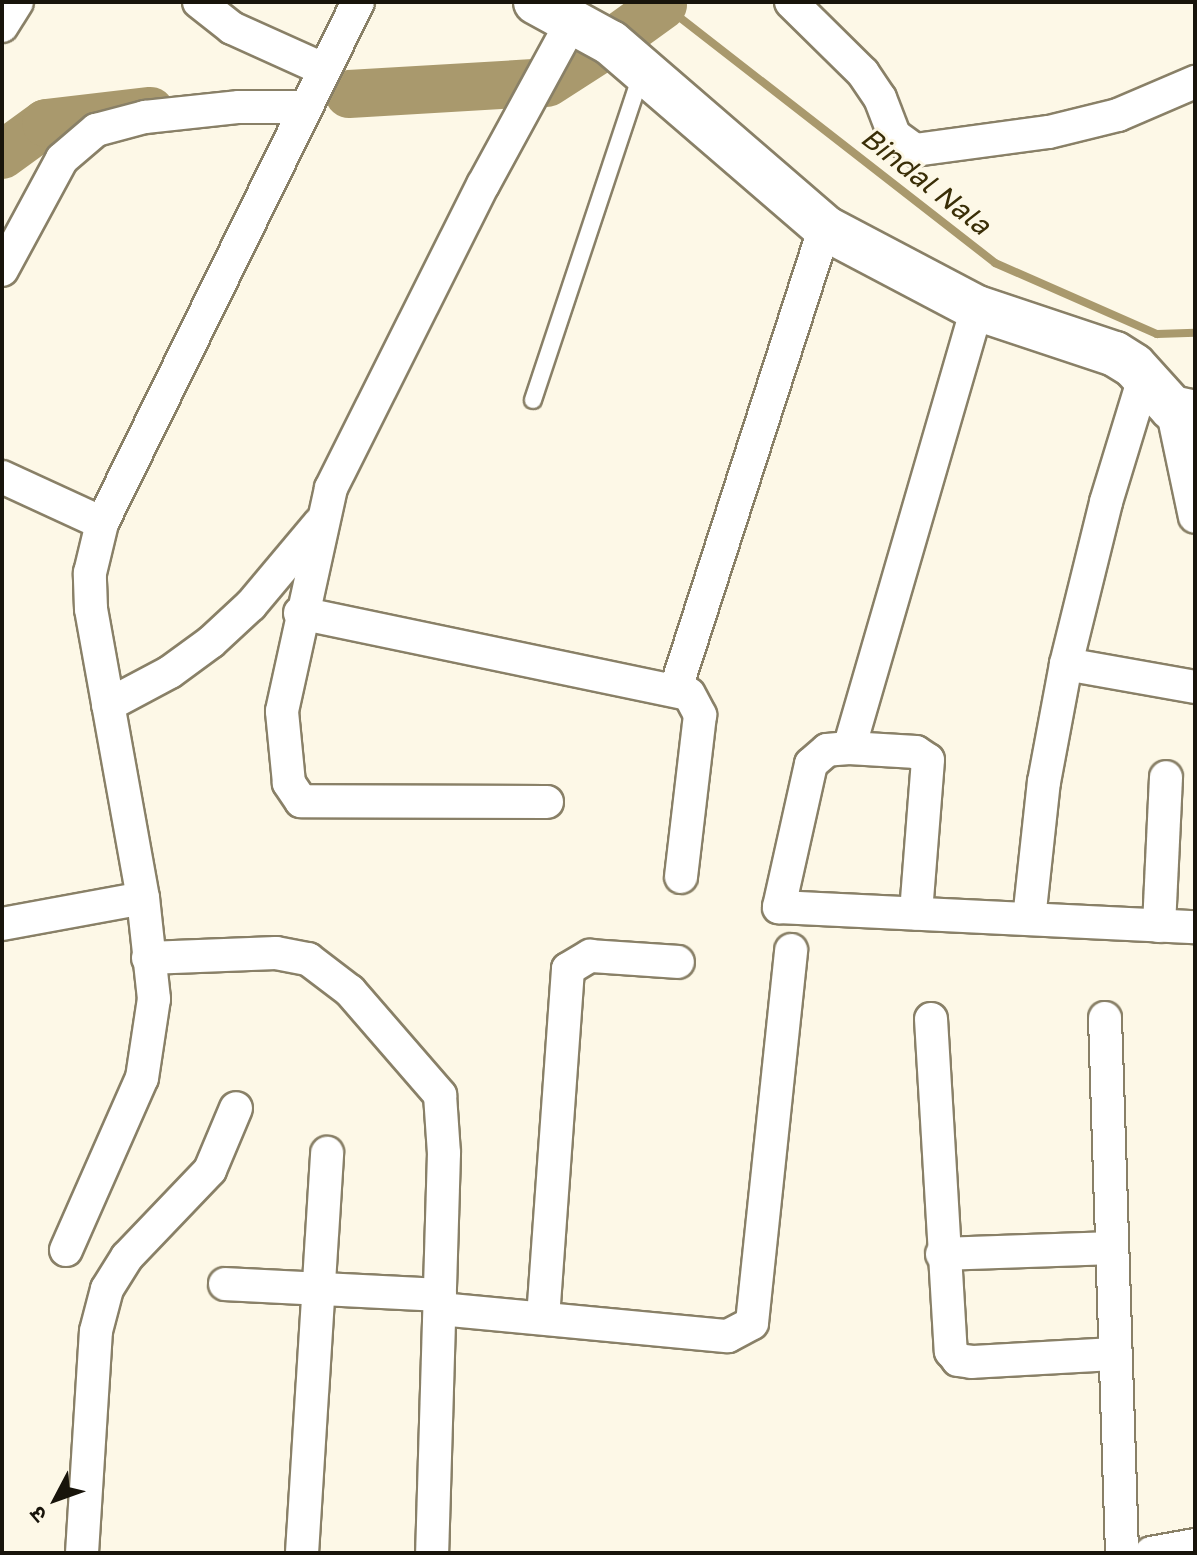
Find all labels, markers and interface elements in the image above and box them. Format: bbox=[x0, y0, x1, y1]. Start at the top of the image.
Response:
water label: Bindal Nala bbox=[855, 120, 997, 242]
north arrow bbox=[16, 1459, 96, 1539]
text: उ bbox=[23, 1501, 52, 1529]

